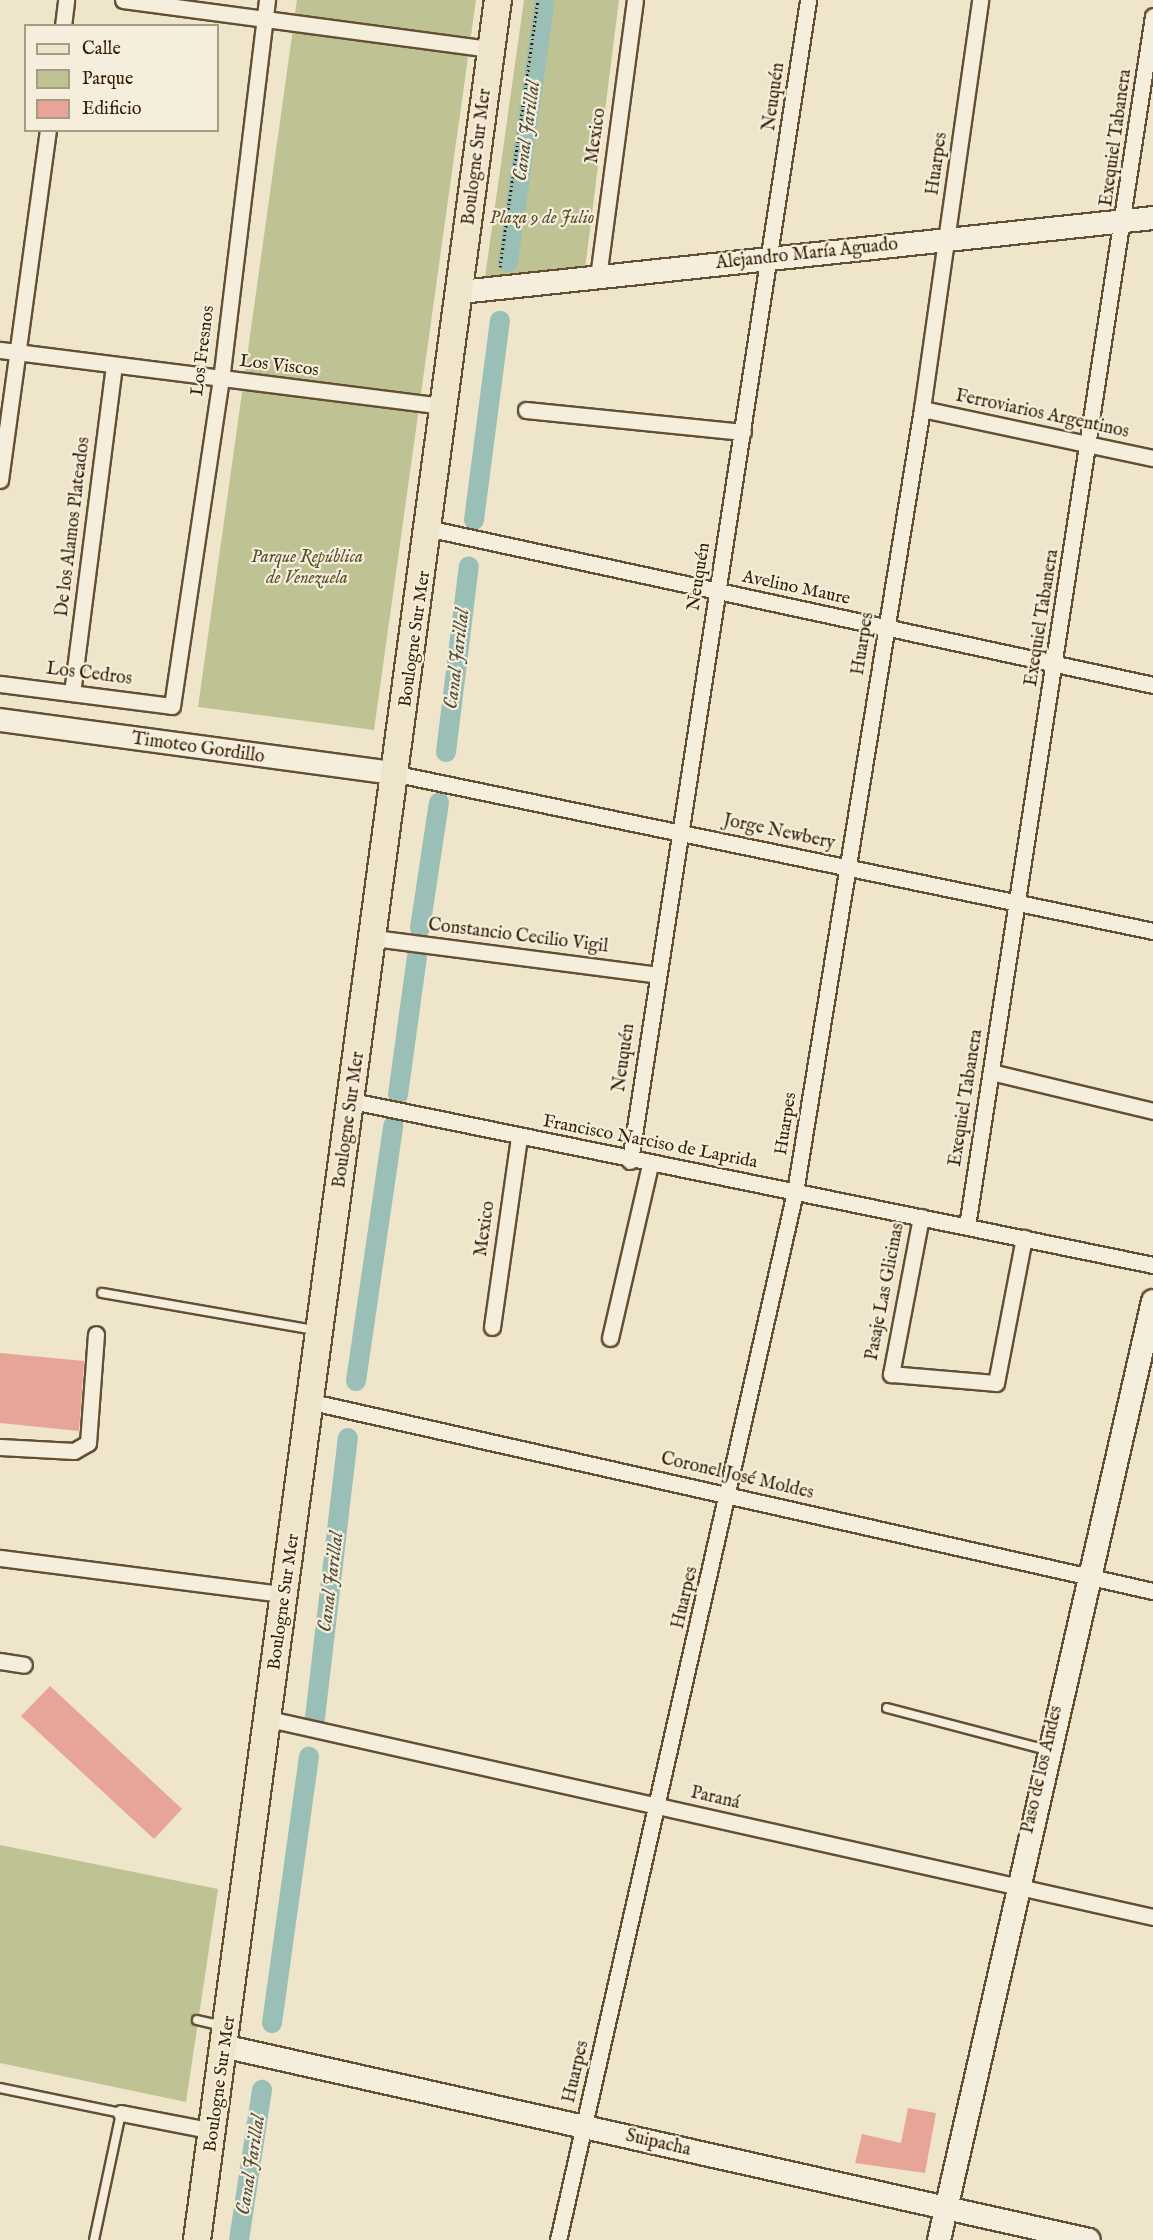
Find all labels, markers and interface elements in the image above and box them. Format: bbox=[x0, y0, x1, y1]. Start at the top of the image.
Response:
legend bbox=[24, 24, 219, 132]
text: Calle bbox=[82, 38, 121, 61]
street label: Neuquén bbox=[760, 61, 790, 133]
text: Parque bbox=[82, 68, 133, 91]
street label: Exequiel Tabanera bbox=[1097, 68, 1137, 208]
water label: Canal Jarillal bbox=[508, 79, 546, 183]
street label: Boulogne Sur Mer bbox=[459, 87, 497, 227]
text: Edificio bbox=[82, 98, 142, 121]
street label: Mexico bbox=[582, 107, 612, 165]
street label: Huarpes bbox=[923, 131, 953, 197]
park label: Plaza 9 de Julio bbox=[490, 208, 594, 230]
street label: Alejandro María Aguado bbox=[715, 235, 899, 275]
street label: Los Fresnos bbox=[188, 305, 220, 397]
street label: Los Viscos bbox=[238, 351, 320, 383]
street label: Ferroviarios Argentinos bbox=[953, 386, 1131, 444]
street label: De los Alamos Plateados bbox=[52, 436, 96, 618]
street label: Neuquén bbox=[684, 541, 716, 613]
park label: Parque República de Venezuela bbox=[251, 548, 363, 590]
street label: Exequiel Tabanera bbox=[1021, 548, 1065, 688]
street label: Avelino Maure bbox=[740, 567, 852, 611]
street label: Boulogne Sur Mer bbox=[396, 569, 436, 709]
water label: Canal Jarillal bbox=[439, 607, 475, 711]
street label: Huarpes bbox=[848, 611, 880, 677]
street label: Los Cedros bbox=[45, 659, 133, 691]
street label: Timoteo Gordillo bbox=[130, 729, 266, 769]
street label: Jorge Newbery bbox=[721, 811, 837, 855]
street label: Constancio Cecilio Vigil bbox=[427, 915, 609, 959]
street label: Neuquén bbox=[610, 1022, 640, 1094]
street label: Exequiel Tabanera bbox=[945, 1028, 989, 1168]
street label: Boulogne Sur Mer bbox=[330, 1050, 370, 1190]
street label: Huarpes bbox=[771, 1091, 803, 1157]
street label: Francisco Narciso de Laprida bbox=[541, 1112, 759, 1174]
street label: Mexico bbox=[471, 1200, 501, 1258]
street label: Pasaje Las Glicinas bbox=[862, 1221, 910, 1363]
street label: Coronel José Moldes bbox=[659, 1449, 815, 1505]
water label: Canal Jarillal bbox=[313, 1530, 349, 1634]
street label: Boulogne Sur Mer bbox=[265, 1532, 305, 1672]
street label: Huarpes bbox=[668, 1565, 704, 1631]
street label: Paso de los Andes bbox=[1018, 1704, 1068, 1836]
street label: Paraná bbox=[688, 1783, 742, 1815]
street label: Boulogne Sur Mer bbox=[201, 2014, 241, 2154]
street label: Huarpes bbox=[559, 2039, 595, 2105]
water label: Canal Jarillal bbox=[231, 2113, 271, 2217]
street label: Suipacha bbox=[623, 2126, 693, 2162]

